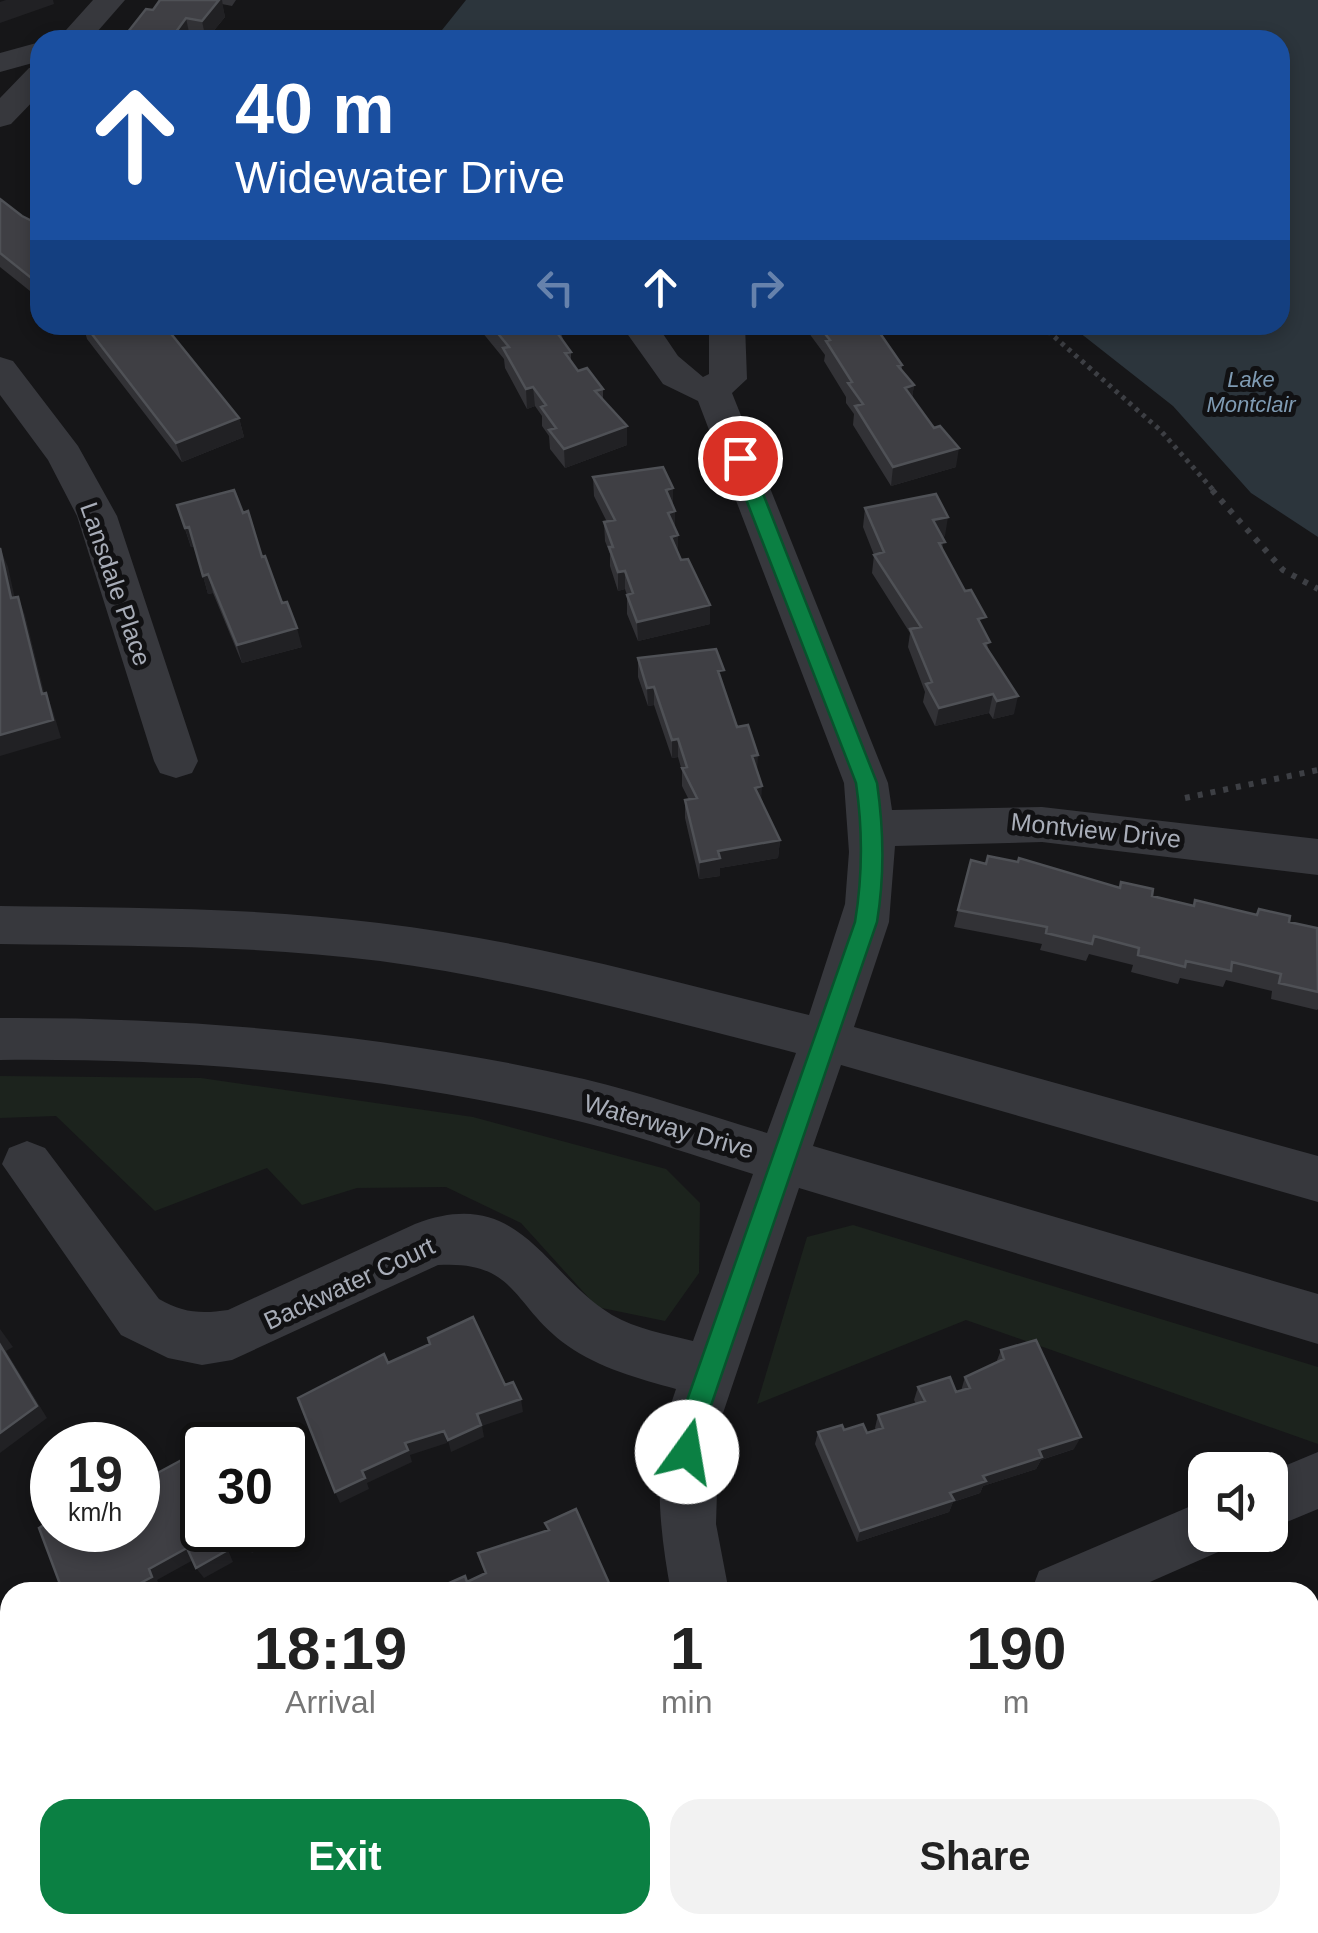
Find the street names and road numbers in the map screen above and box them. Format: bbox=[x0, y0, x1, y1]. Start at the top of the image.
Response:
street label: Lansdale Place bbox=[75, 499, 157, 669]
street label: Montview Drive bbox=[1010, 807, 1182, 853]
street label: Waterway Drive bbox=[581, 1088, 757, 1164]
street label: Backwater Court bbox=[259, 1231, 439, 1335]

